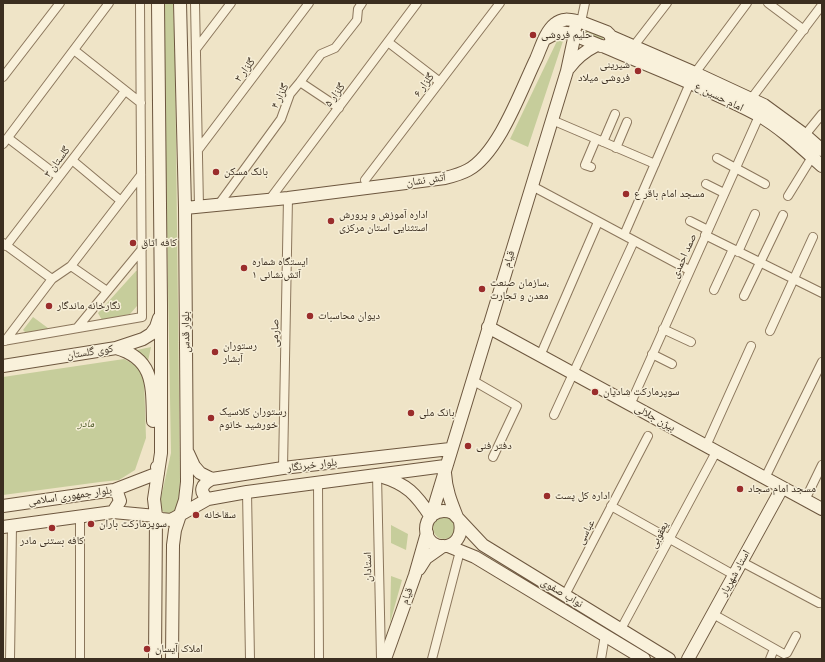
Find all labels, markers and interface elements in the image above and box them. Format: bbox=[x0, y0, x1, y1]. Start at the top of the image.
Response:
place label: حلیم فروشی bbox=[541, 28, 592, 42]
marker: حلیم فروشی bbox=[528, 30, 538, 40]
street label: گلزار ۳ bbox=[232, 56, 258, 84]
place label: شیرینی فروشی میلاد bbox=[578, 58, 630, 84]
marker: شیرینی فروشی میلاد bbox=[633, 66, 643, 76]
street label: گلزار ۶ bbox=[411, 71, 437, 99]
street label: امام حسین ع bbox=[692, 80, 746, 114]
street label: گلزار ۴ bbox=[268, 81, 292, 111]
street label: گلزار ۵ bbox=[322, 81, 348, 109]
street label: گلستان ۳ bbox=[41, 144, 73, 180]
place label: بانک مسکن bbox=[224, 165, 268, 179]
marker: بانک مسکن bbox=[211, 167, 221, 177]
street label: آتش نشان bbox=[405, 171, 447, 189]
place label: مسجد امام باقر ع bbox=[634, 187, 705, 201]
marker: مسجد امام باقر ع bbox=[621, 189, 631, 199]
place label: اداره آموزش و پرورش استثنایی استان مرکزی bbox=[339, 208, 428, 234]
marker: اداره آموزش و پرورش استثنایی استان مرکزی bbox=[326, 216, 336, 226]
street label: صمد احمدی bbox=[668, 232, 700, 280]
place label: کافه اتاق bbox=[141, 236, 177, 250]
marker: کافه اتاق bbox=[128, 238, 138, 248]
street label: قیام bbox=[500, 249, 518, 269]
place label: ایستگاه شماره ۱ آتش‌نشانی bbox=[252, 255, 308, 281]
marker: ایستگاه شماره ۱ آتش‌نشانی bbox=[239, 263, 249, 273]
place label: سازمان صنعت، معدن و تجارت bbox=[490, 276, 549, 302]
marker: سازمان صنعت، معدن و تجارت bbox=[477, 284, 487, 294]
place label: نگارخانه ماندگار bbox=[57, 299, 120, 313]
marker: نگارخانه ماندگار bbox=[44, 301, 54, 311]
place label: دیوان محاسبات bbox=[318, 309, 380, 323]
street label: بلوار قدس bbox=[179, 311, 193, 353]
marker: دیوان محاسبات bbox=[305, 311, 315, 321]
street label: صارمی bbox=[268, 319, 282, 347]
place label: رستوران آبشار bbox=[223, 339, 257, 365]
street label: کوی گلستان bbox=[66, 342, 114, 362]
marker: رستوران آبشار bbox=[210, 347, 220, 357]
place label: سوپرمارکت شادیان bbox=[603, 385, 680, 399]
marker: سوپرمارکت شادیان bbox=[590, 387, 600, 397]
street label: بیژن جلالی bbox=[632, 402, 678, 434]
place label: رستوران کلاسیک خورشید خانوم bbox=[219, 405, 287, 431]
place label: بانک ملی bbox=[419, 406, 454, 420]
marker: بانک ملی bbox=[406, 408, 416, 418]
marker: رستوران کلاسیک خورشید خانوم bbox=[206, 413, 216, 423]
park label: مادر bbox=[78, 417, 94, 431]
place label: دفتر فنی bbox=[476, 439, 512, 453]
marker: دفتر فنی bbox=[463, 441, 473, 451]
street label: بلوار خبرنگار bbox=[286, 455, 338, 475]
place label: مسجد امام سجاد bbox=[748, 482, 816, 496]
street label: بلوار جمهوری اسلامی bbox=[27, 484, 113, 508]
marker: مسجد امام سجاد bbox=[735, 484, 745, 494]
place label: اداره کل پست bbox=[555, 489, 610, 503]
marker: اداره کل پست bbox=[542, 491, 552, 501]
place label: سقاخانه bbox=[204, 508, 236, 522]
marker: سقاخانه bbox=[191, 510, 201, 520]
place label: سوپرمارکت باران bbox=[99, 517, 167, 531]
street label: عباسی bbox=[574, 517, 598, 547]
marker: سوپرمارکت باران bbox=[86, 519, 96, 529]
street label: یعقوبی bbox=[647, 519, 671, 551]
marker: کافه بستنی مادر bbox=[47, 523, 57, 533]
place label: کافه بستنی مادر bbox=[20, 534, 84, 548]
street label: استاد شهریار bbox=[717, 548, 753, 598]
street label: استادان bbox=[361, 552, 375, 582]
street label: نواب صفوی bbox=[538, 575, 586, 611]
street label: قیام bbox=[398, 586, 416, 606]
place label: املاک آیسان bbox=[155, 642, 203, 656]
marker: املاک آیسان bbox=[142, 644, 152, 654]

